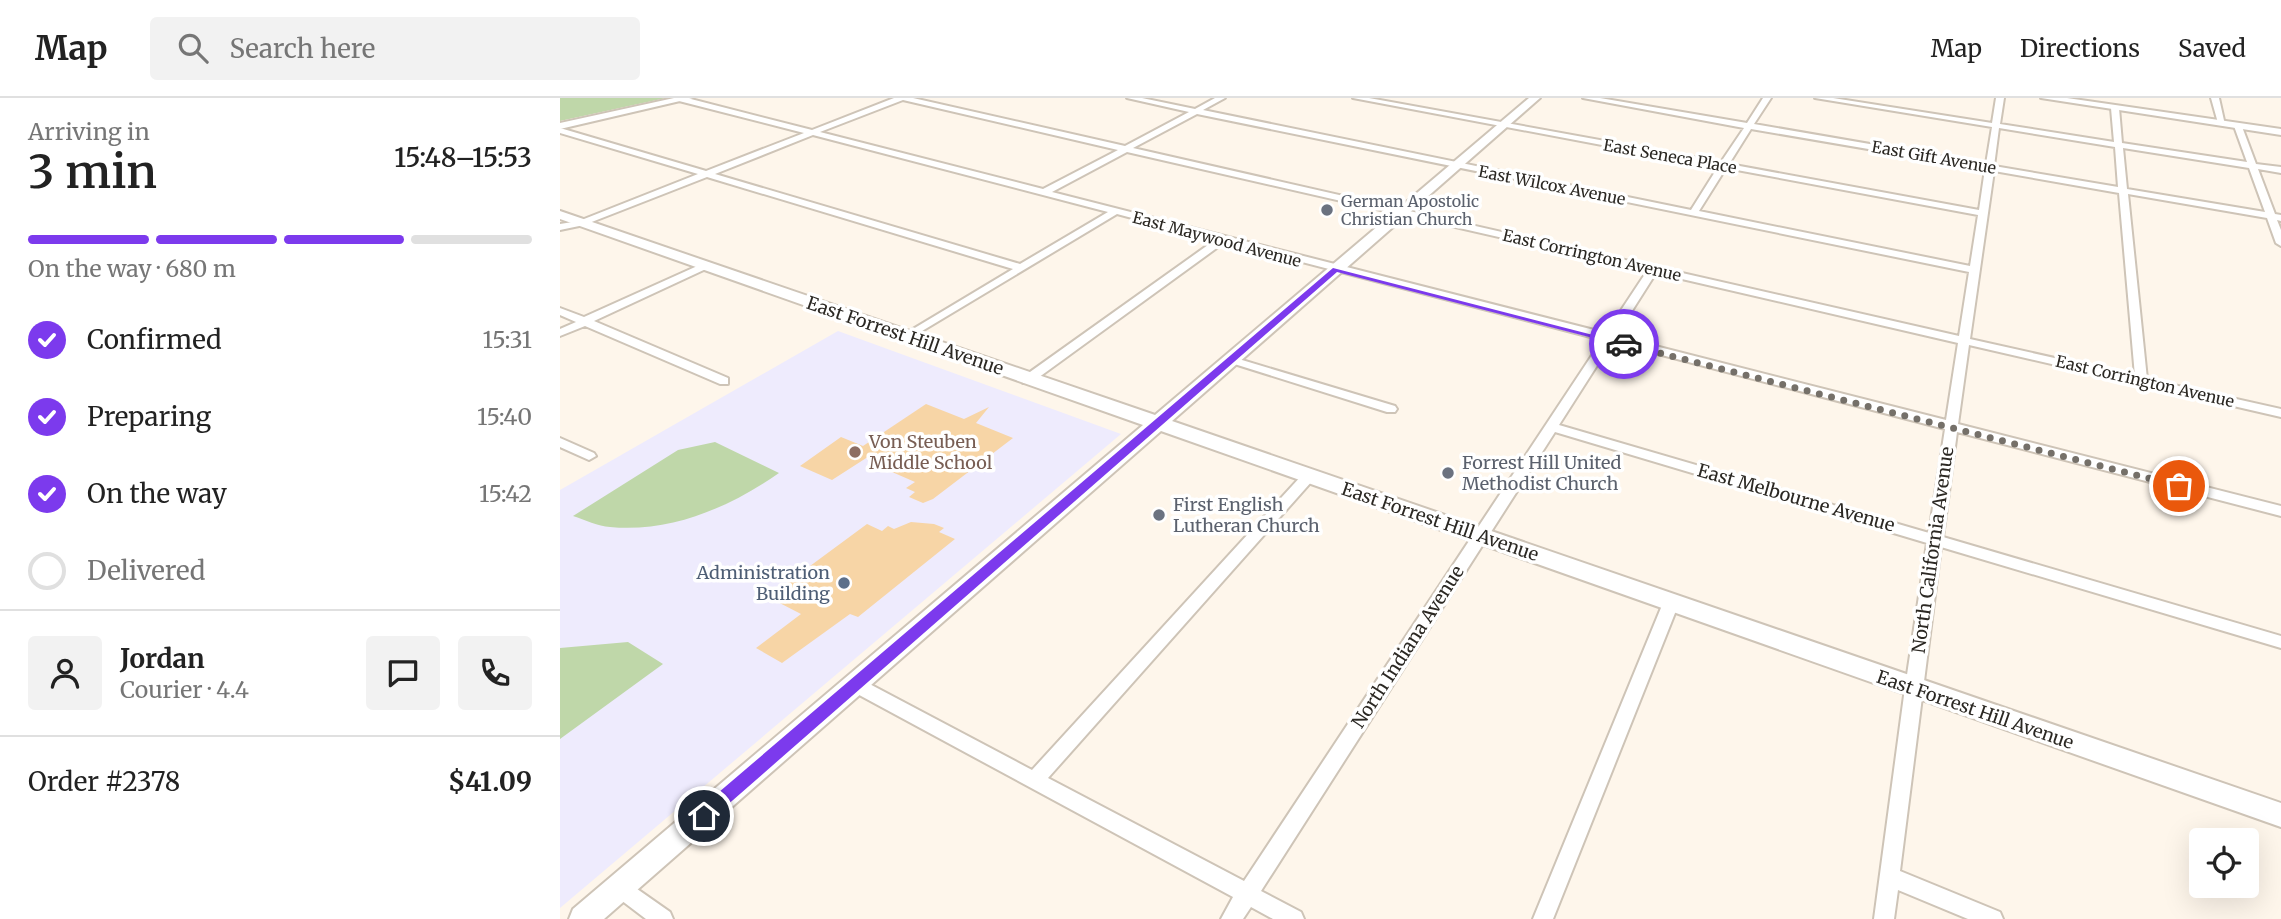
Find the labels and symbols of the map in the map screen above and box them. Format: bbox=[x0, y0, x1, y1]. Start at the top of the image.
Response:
street label: East Seneca Place bbox=[1602, 134, 1738, 178]
street label: East Gift Avenue bbox=[1870, 136, 1998, 178]
street label: East Wilcox Avenue bbox=[1477, 161, 1627, 209]
place label: German Apostolic Christian Church bbox=[1341, 191, 1479, 229]
marker: German Apostolic Christian Church bbox=[1319, 202, 1335, 218]
street label: East Maywood Avenue bbox=[1130, 207, 1304, 271]
street label: East Corrington Avenue bbox=[1501, 225, 1683, 285]
street label: East Forrest Hill Avenue bbox=[804, 291, 1007, 380]
courier bbox=[1589, 309, 1659, 379]
street label: East Corrington Avenue bbox=[2054, 351, 2236, 411]
place label: Von Steuben Middle School bbox=[868, 430, 993, 474]
marker: Von Steuben Middle School bbox=[847, 444, 863, 460]
street label: North California Avenue bbox=[1907, 445, 1958, 655]
place label: Forrest Hill United Methodist Church bbox=[1462, 451, 1622, 495]
pin bbox=[2149, 456, 2209, 516]
street label: East Melbourne Avenue bbox=[1695, 458, 1897, 537]
marker: Forrest Hill United Methodist Church bbox=[1440, 465, 1456, 481]
street label: East Forrest Hill Avenue bbox=[1339, 477, 1542, 566]
place label: First English Lutheran Church bbox=[1173, 493, 1320, 537]
marker: First English Lutheran Church bbox=[1151, 507, 1167, 523]
place label: Administration Building bbox=[695, 561, 830, 605]
street label: North Indiana Avenue bbox=[1346, 561, 1469, 732]
marker: Administration Building bbox=[836, 575, 852, 591]
street label: East Forrest Hill Avenue bbox=[1874, 665, 2077, 754]
pin bbox=[674, 786, 734, 846]

